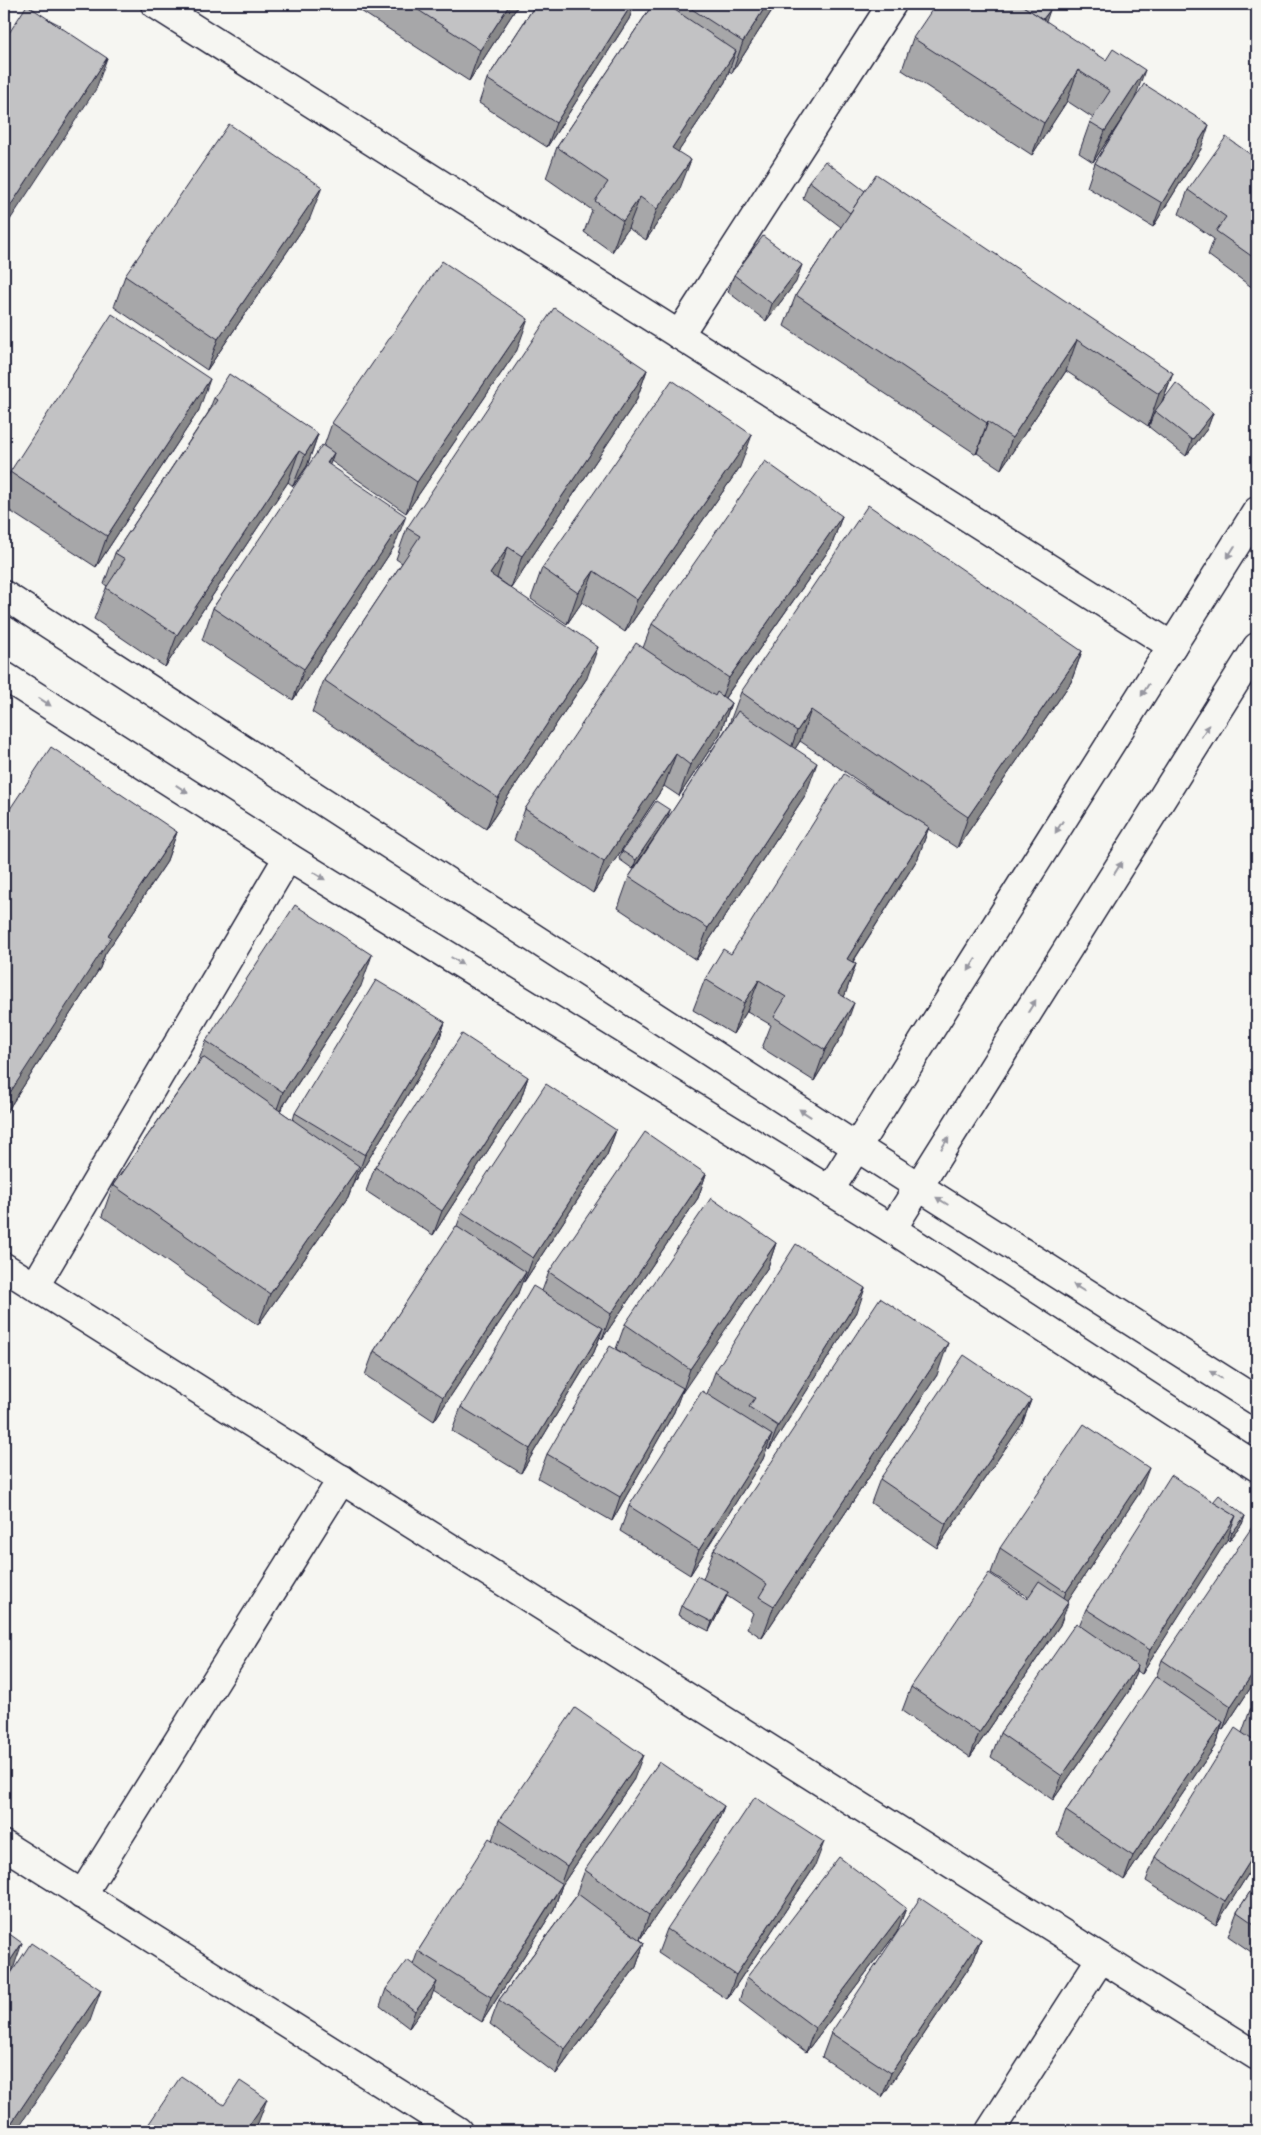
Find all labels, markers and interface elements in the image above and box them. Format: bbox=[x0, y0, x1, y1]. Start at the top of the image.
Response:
one-way arrow bbox=[1227, 545, 1236, 559]
one-way arrow bbox=[1140, 683, 1150, 696]
one-way arrow bbox=[38, 697, 51, 707]
one-way arrow bbox=[1200, 724, 1209, 737]
one-way arrow bbox=[175, 785, 189, 794]
one-way arrow bbox=[1054, 821, 1063, 834]
one-way arrow bbox=[1114, 862, 1123, 875]
one-way arrow bbox=[313, 872, 326, 881]
one-way arrow bbox=[451, 957, 464, 966]
one-way arrow bbox=[968, 958, 977, 972]
one-way arrow bbox=[1027, 999, 1036, 1012]
one-way arrow bbox=[798, 1109, 811, 1118]
one-way arrow bbox=[941, 1137, 950, 1150]
one-way arrow bbox=[935, 1196, 948, 1205]
one-way arrow bbox=[1072, 1283, 1086, 1293]
one-way arrow bbox=[1209, 1370, 1223, 1380]

